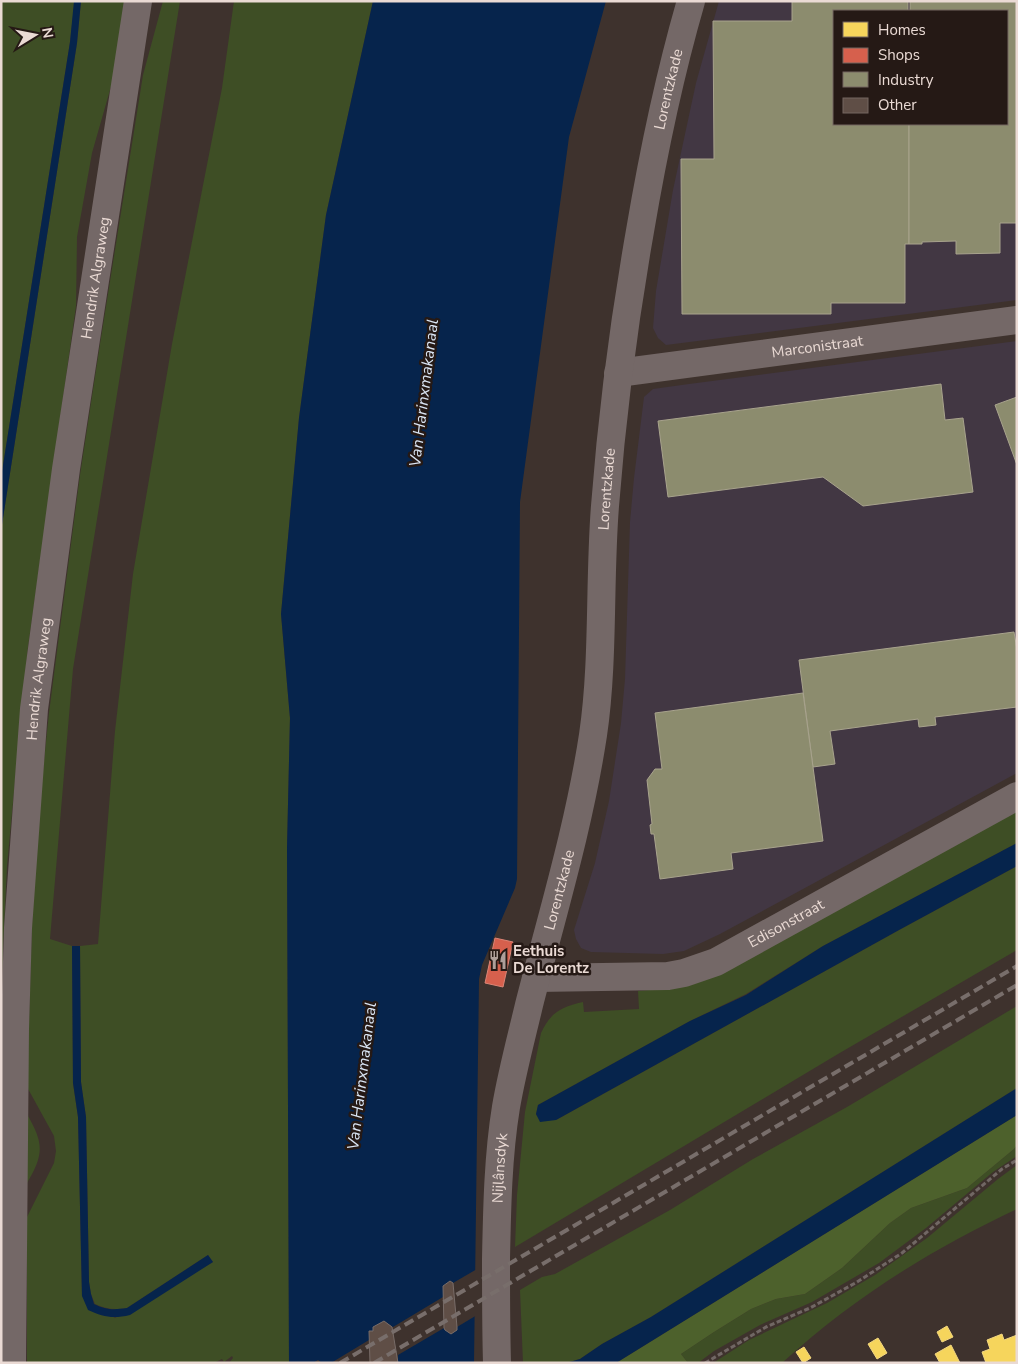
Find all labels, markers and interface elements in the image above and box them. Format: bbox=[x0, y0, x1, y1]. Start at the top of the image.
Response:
north arrow bbox=[10, 10, 60, 60]
legend bbox=[833, 10, 1008, 125]
text: Homes bbox=[878, 20, 926, 40]
text: N bbox=[37, 26, 58, 40]
text: Shops bbox=[878, 45, 920, 65]
street label: Lorentzkade bbox=[649, 47, 688, 132]
text: Industry bbox=[878, 70, 934, 90]
text: Other bbox=[878, 95, 917, 115]
street label: Hendrik Algraweg bbox=[76, 215, 115, 341]
water label: Van Harinxmakanaal bbox=[404, 318, 444, 468]
street label: Marconistraat bbox=[770, 330, 865, 363]
street label: Lorentzkade bbox=[593, 447, 620, 531]
street label: Hendrik Algraweg bbox=[22, 616, 56, 741]
street label: Lorentzkade bbox=[539, 848, 579, 932]
street label: Edisonstraat bbox=[744, 894, 828, 952]
place label: Eethuis De Lorentz bbox=[513, 941, 589, 978]
restaurant icon: Eethuis De Lorentz bbox=[487, 949, 509, 971]
water label: Van Harinxmakanaal bbox=[342, 1001, 382, 1151]
street label: Nijlânsdyk bbox=[487, 1131, 512, 1204]

